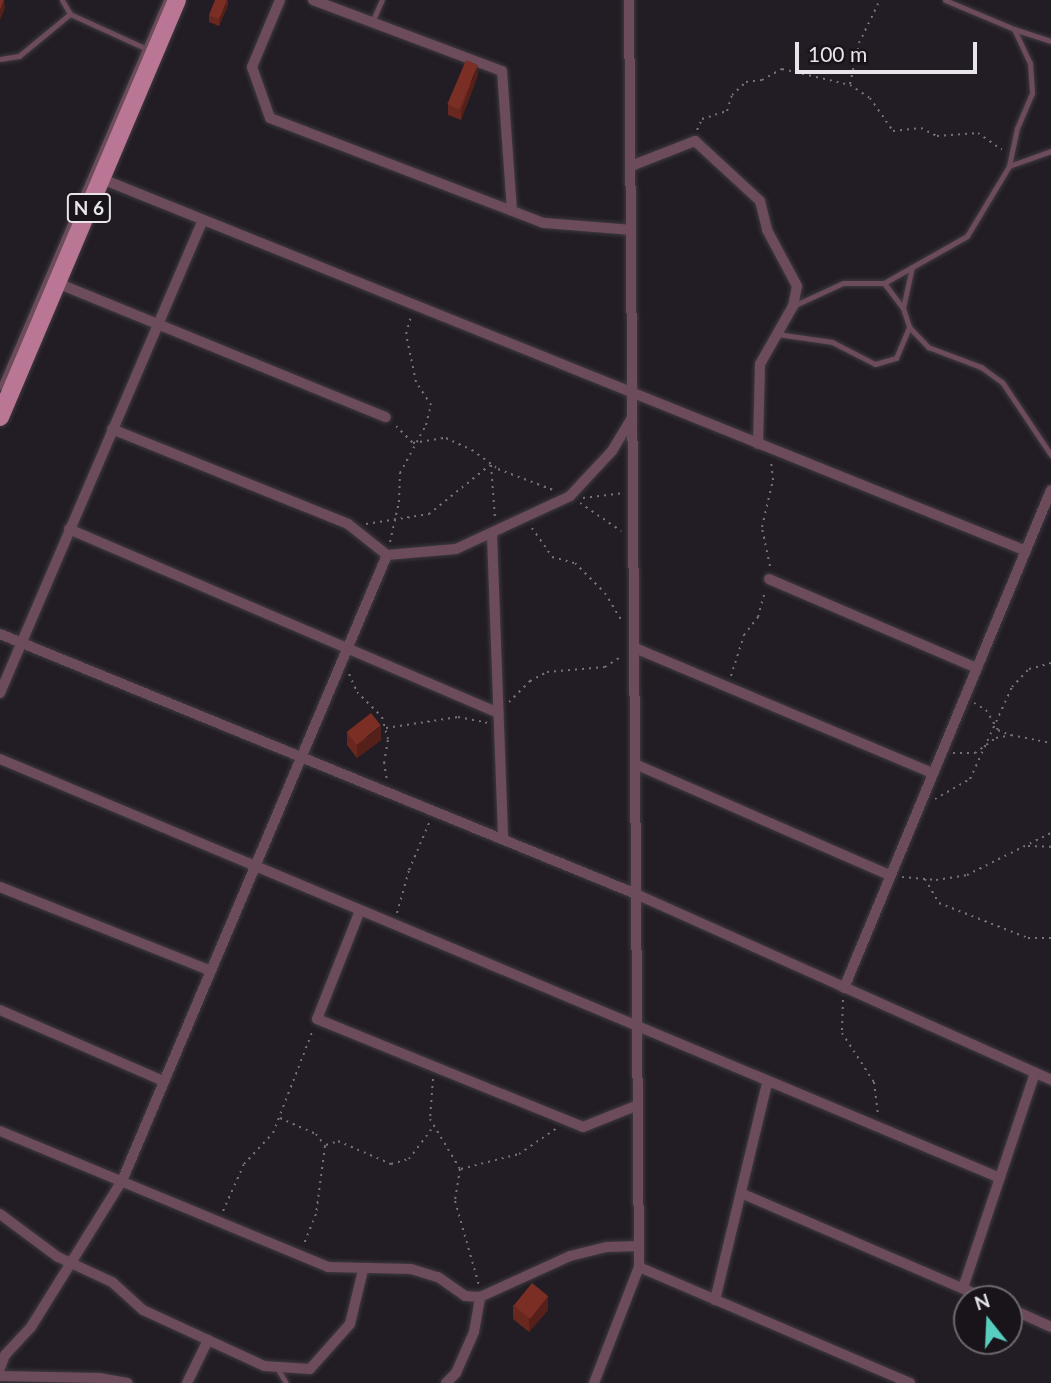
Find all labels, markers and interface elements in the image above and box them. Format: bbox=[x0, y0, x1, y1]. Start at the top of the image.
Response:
scale bar bbox=[799, 28, 981, 72]
text: 100 m bbox=[808, 41, 867, 66]
road number: N 6 bbox=[66, 192, 112, 224]
north arrow bbox=[953, 1285, 1023, 1355]
text: N bbox=[971, 1288, 992, 1315]

